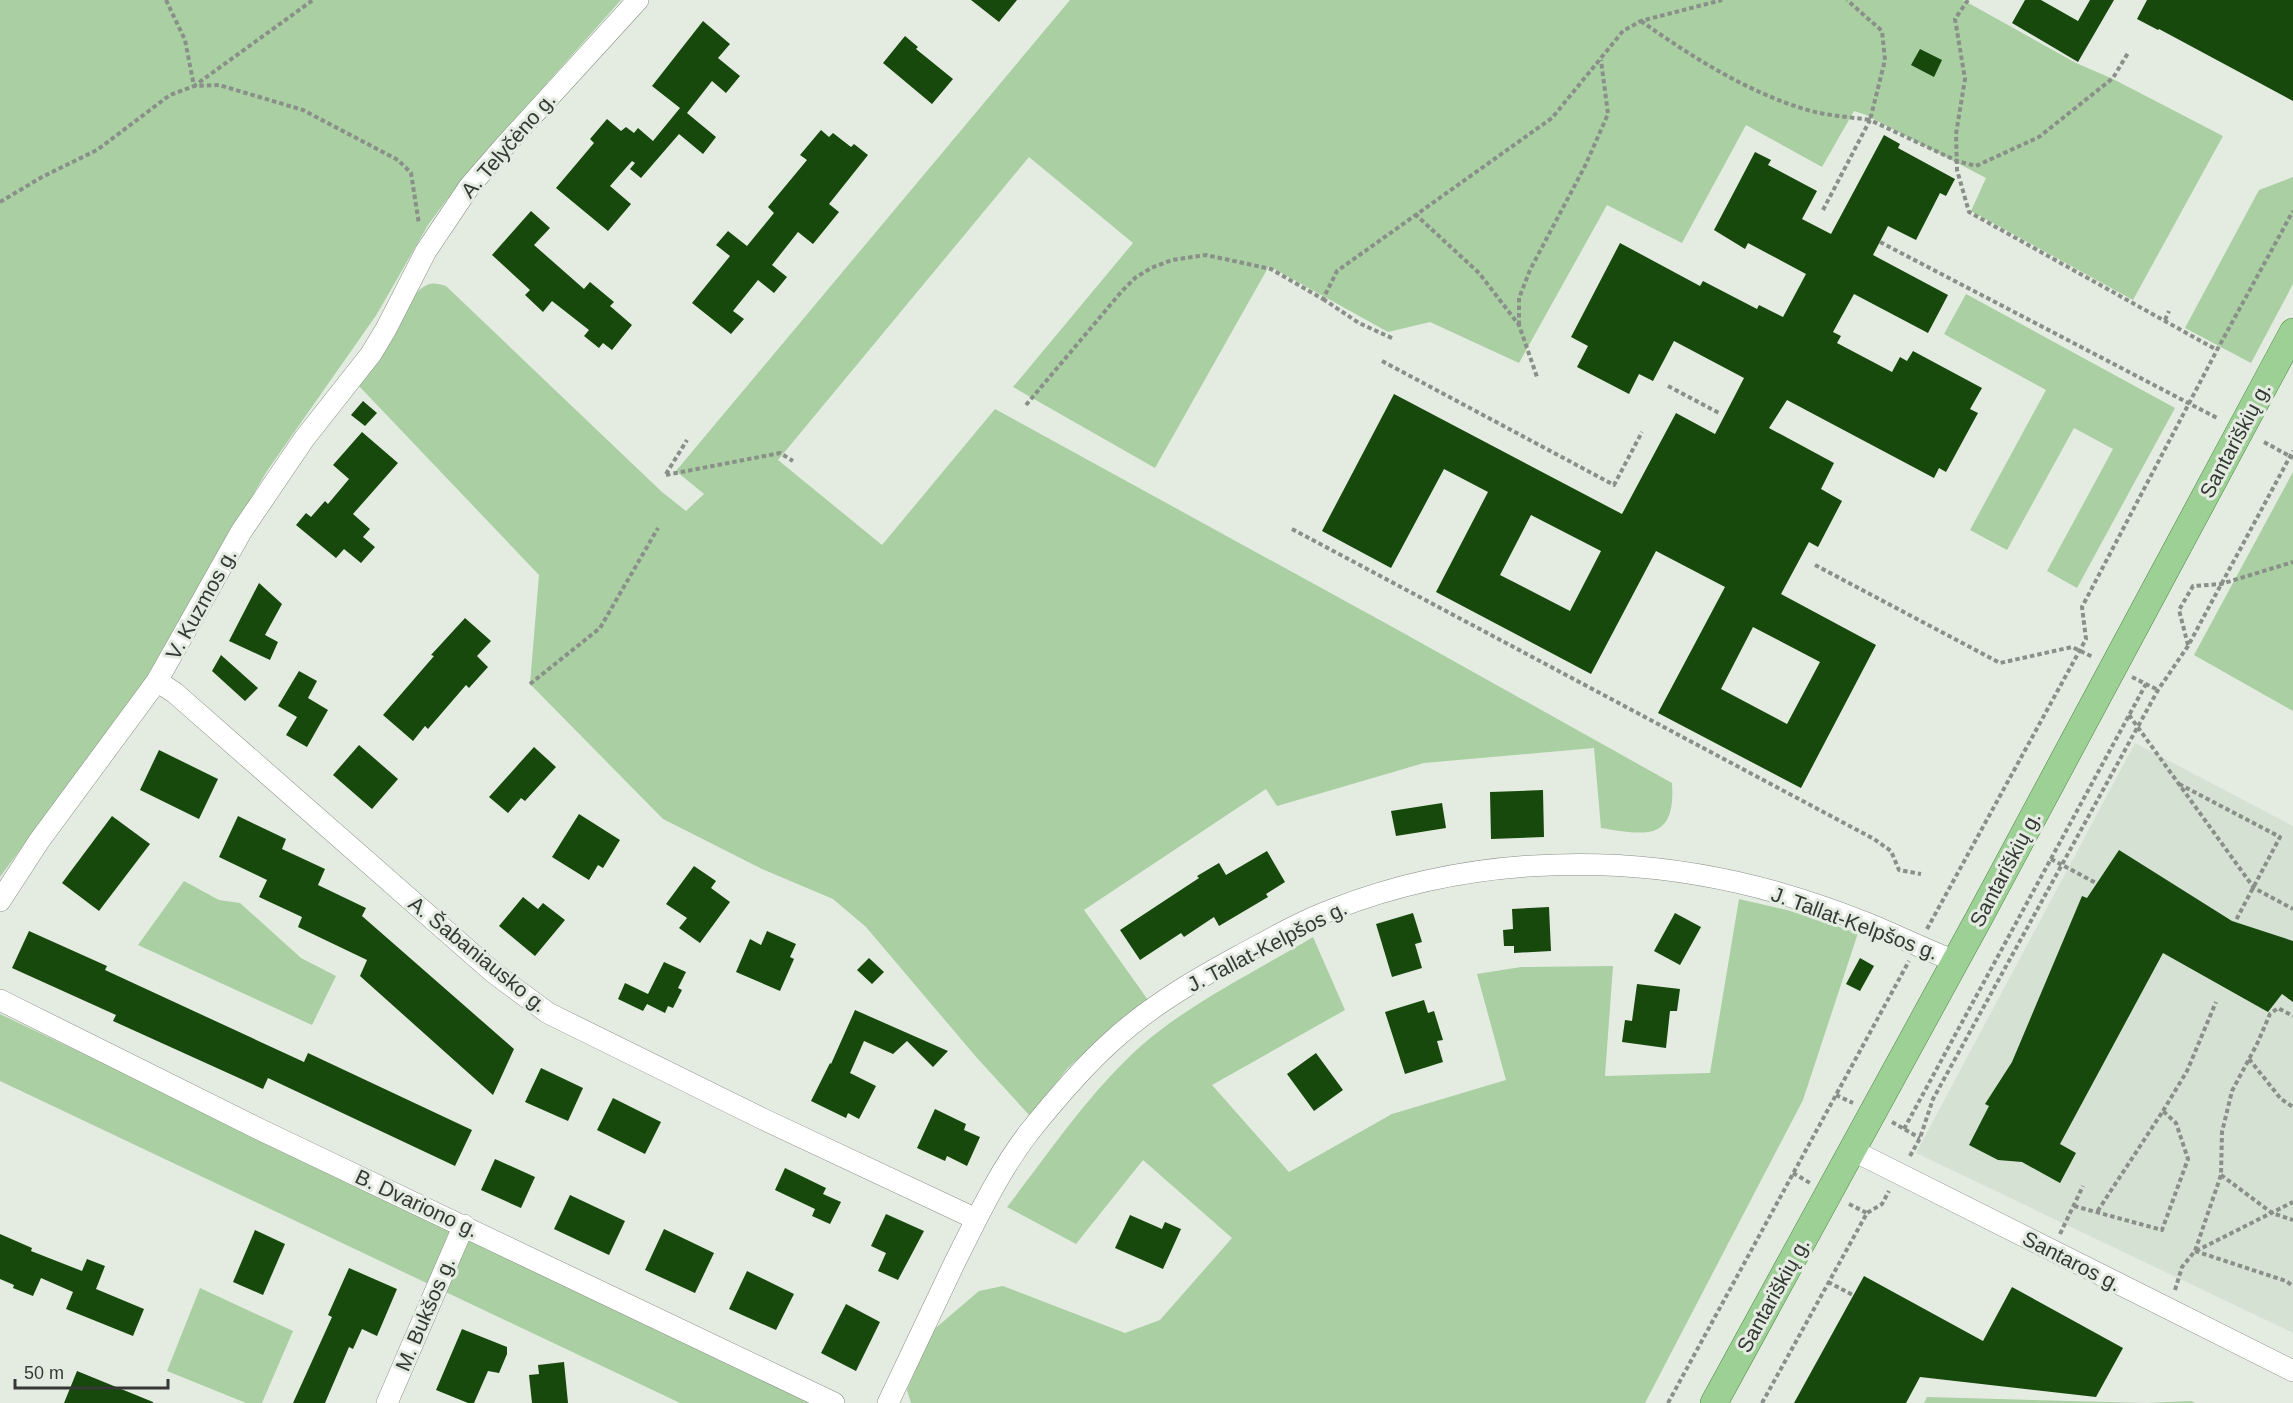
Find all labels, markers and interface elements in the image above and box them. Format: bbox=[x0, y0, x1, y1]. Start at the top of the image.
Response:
street label: A. Telyčėno g. bbox=[456, 88, 560, 202]
street label: Santariškių g. bbox=[2195, 378, 2275, 502]
street label: V. Kuzmos g. bbox=[161, 545, 241, 663]
street label: Santariškių g. bbox=[1965, 807, 2045, 931]
street label: J. Tallat-Kelpšos g. bbox=[1768, 882, 1942, 964]
street label: A. Šabaniausko g. bbox=[405, 891, 551, 1017]
street label: J. Tallat-Kelpšos g. bbox=[1183, 896, 1351, 996]
street label: B. Dvariono g. bbox=[352, 1164, 482, 1242]
street label: Santaros g. bbox=[2019, 1226, 2125, 1296]
street label: Santariškių g. bbox=[1732, 1234, 1814, 1356]
street label: M. Bukšos g. bbox=[391, 1254, 459, 1374]
scale bar bbox=[15, 1352, 168, 1390]
text: 50 m bbox=[24, 1363, 64, 1383]

